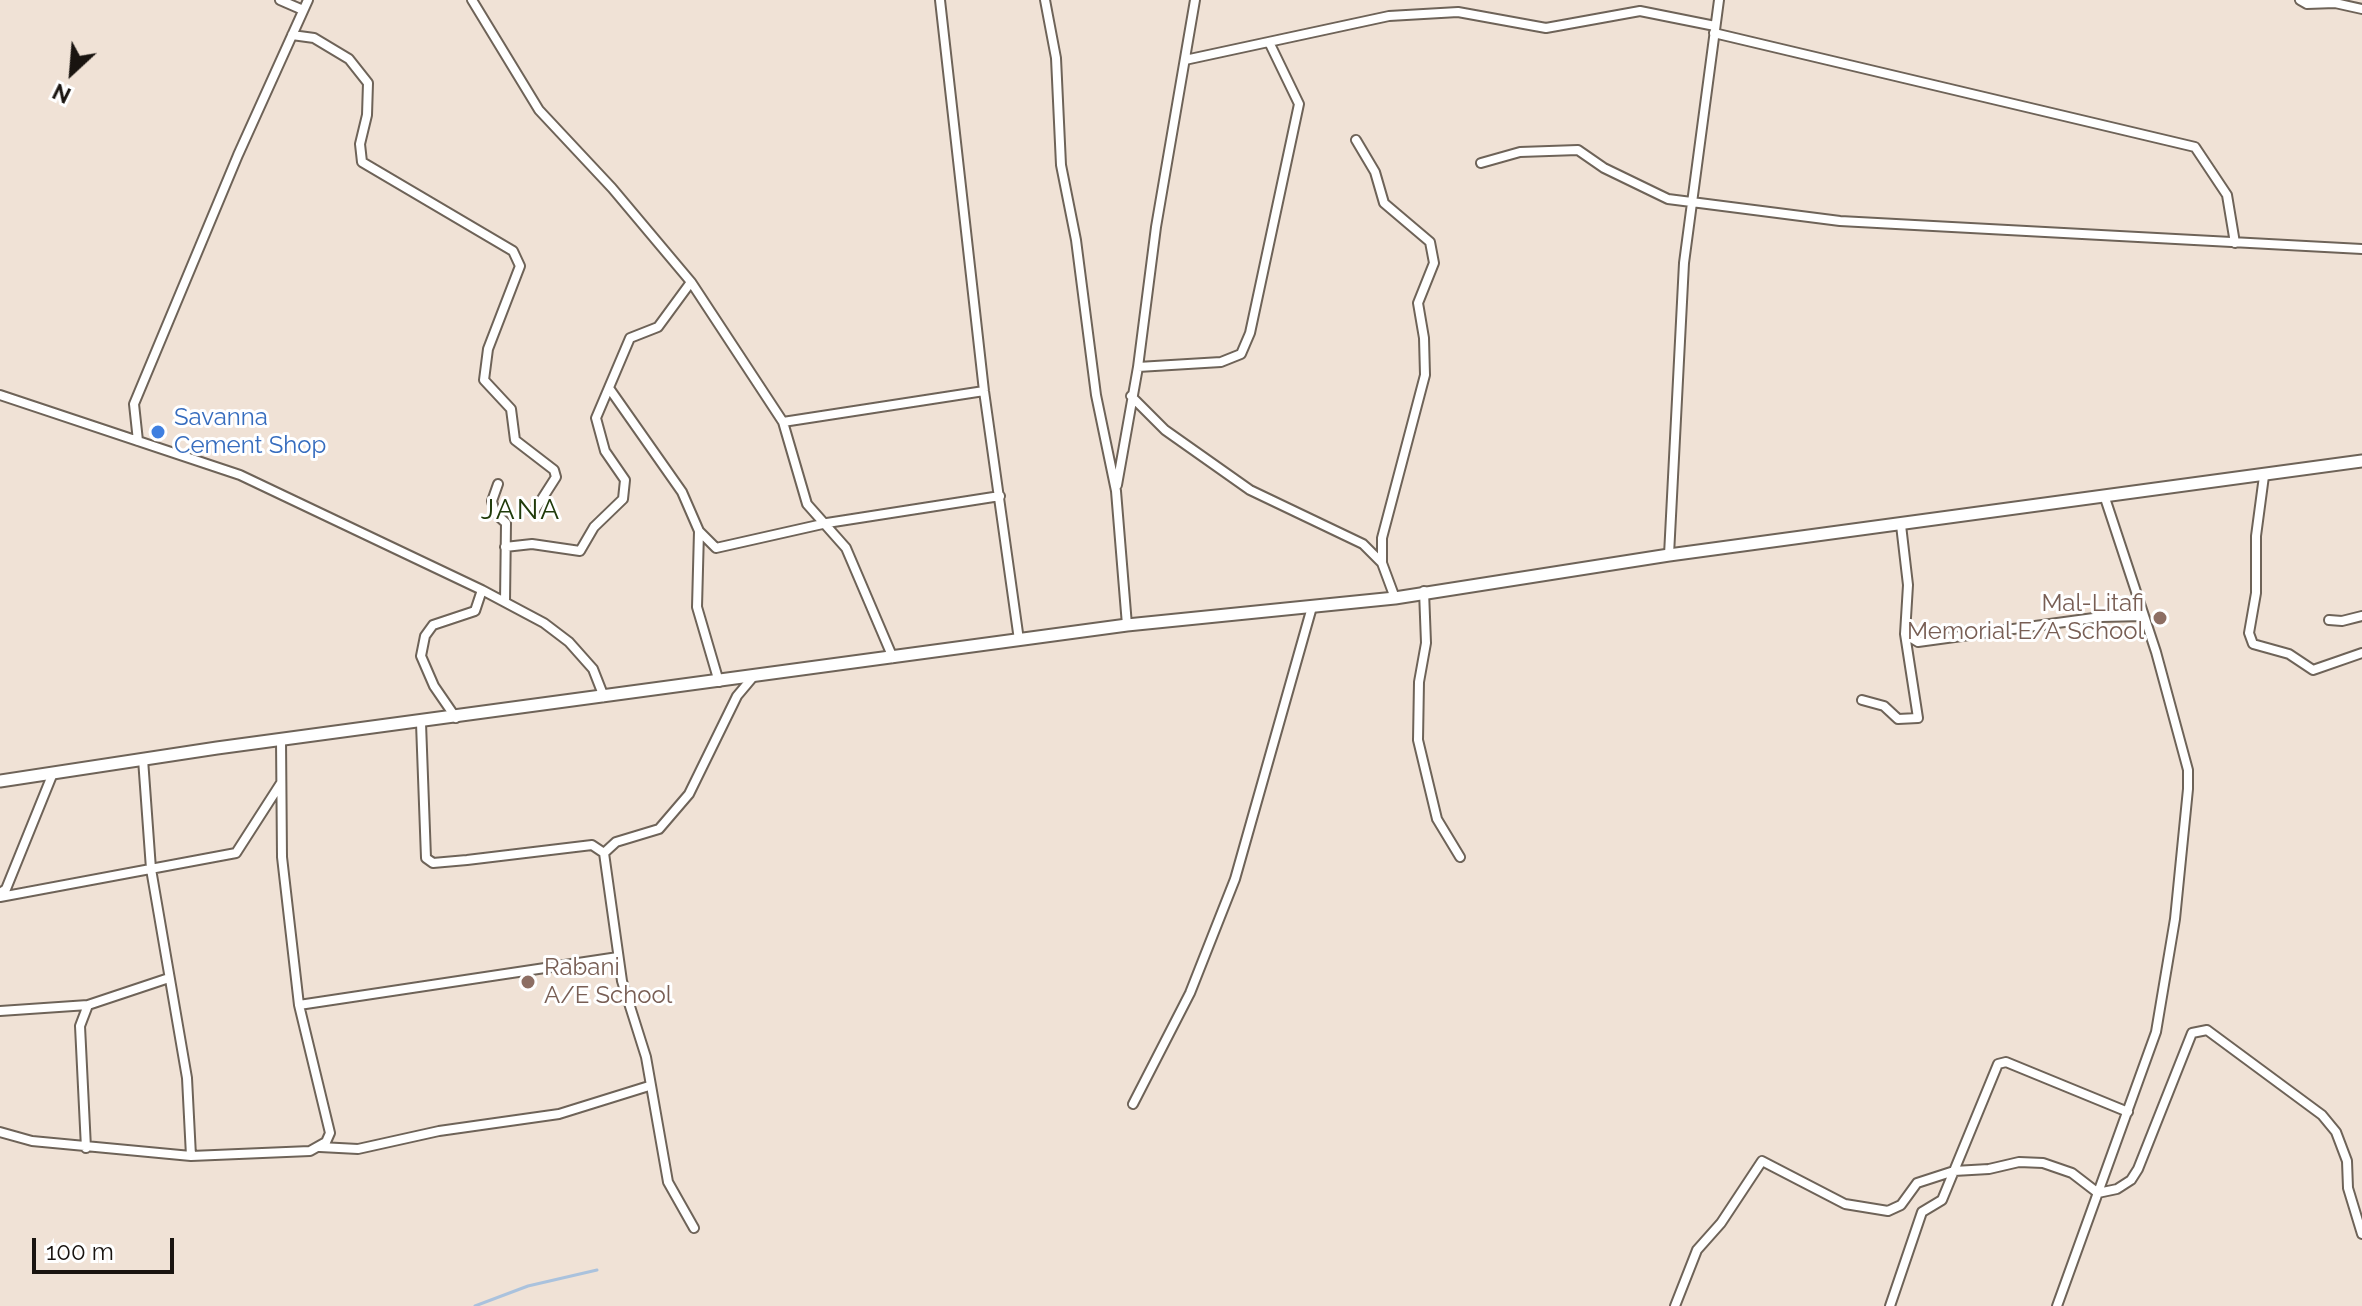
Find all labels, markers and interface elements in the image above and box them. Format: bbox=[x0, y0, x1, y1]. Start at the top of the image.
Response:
north arrow bbox=[32, 32, 112, 112]
text: N bbox=[48, 78, 75, 109]
place label: Savanna Cement Shop bbox=[174, 404, 326, 460]
marker: Savanna Cement Shop bbox=[149, 423, 167, 441]
district label: JANA bbox=[481, 494, 561, 528]
place label: Mal-Litafi Memorial E/A School bbox=[1907, 590, 2144, 646]
marker: Mal-Litafi Memorial E/A School bbox=[2151, 609, 2169, 627]
place label: Rabani A/E School bbox=[544, 954, 672, 1010]
marker: Rabani A/E School bbox=[519, 973, 537, 991]
scale bar bbox=[36, 1222, 178, 1272]
text: 100 m bbox=[46, 1237, 114, 1266]

